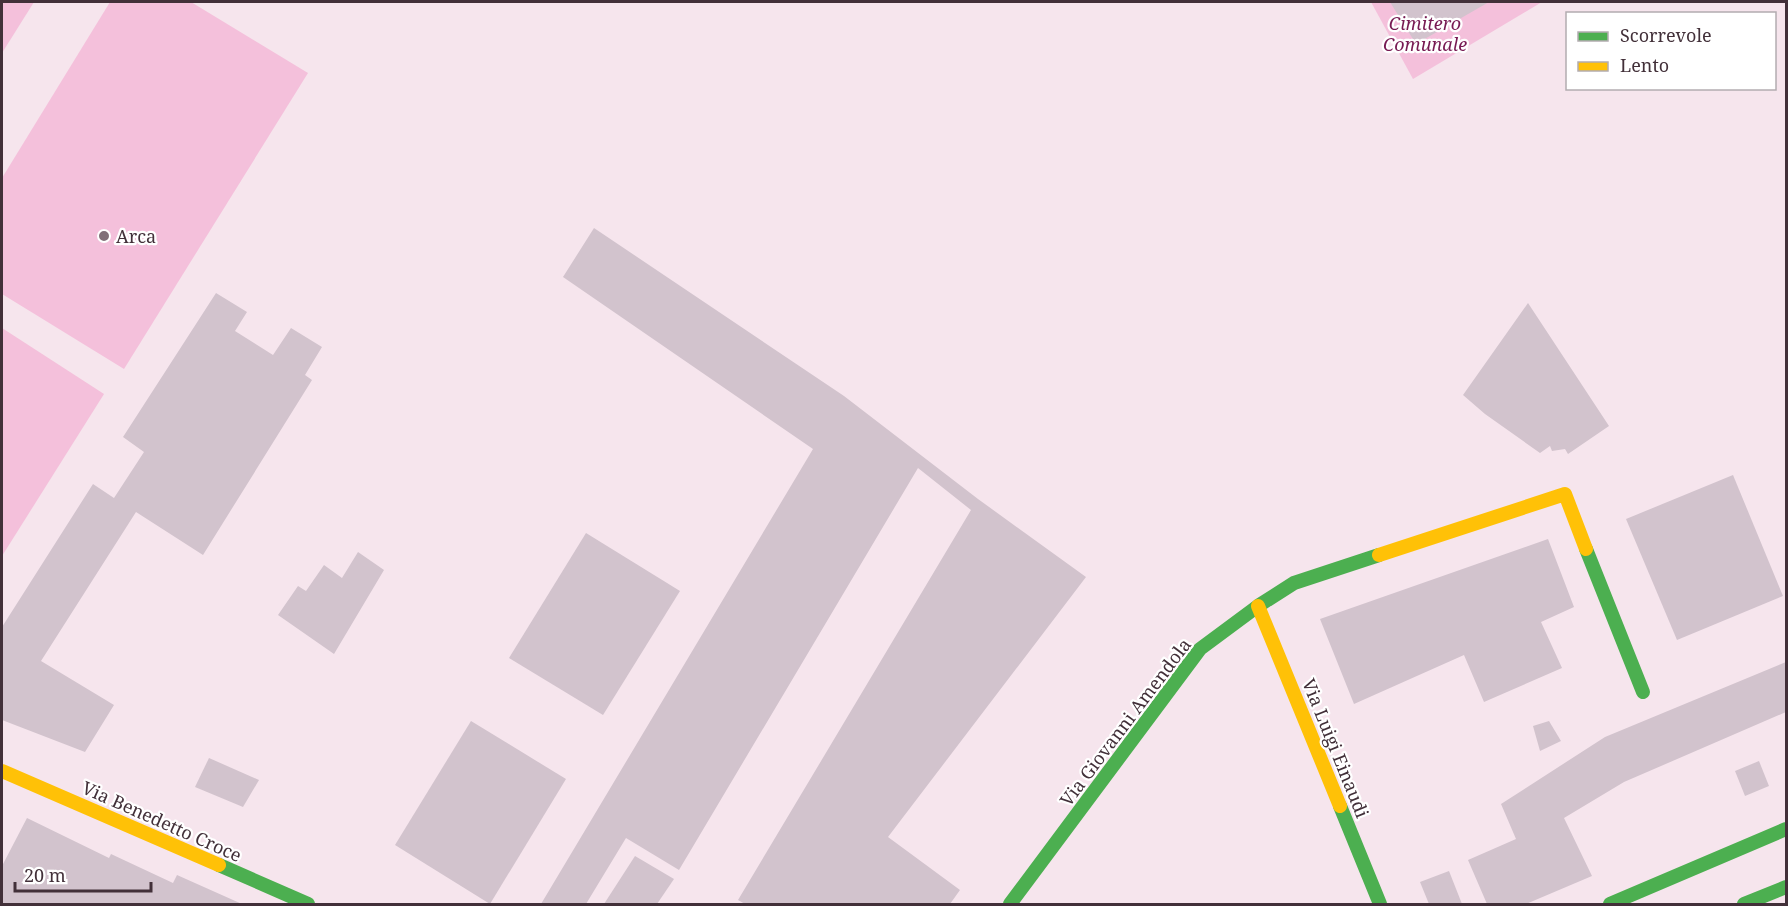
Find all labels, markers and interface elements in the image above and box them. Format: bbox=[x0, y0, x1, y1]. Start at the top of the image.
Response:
park label: Cimitero Comunale bbox=[1383, 11, 1467, 56]
legend bbox=[1566, 12, 1776, 90]
text: Scorrevole bbox=[1620, 23, 1712, 47]
text: Lento bbox=[1620, 53, 1669, 77]
place label: Arca bbox=[116, 224, 156, 248]
marker: Arca bbox=[97, 229, 111, 243]
street label: Via Giovanni Amendola bbox=[1054, 633, 1196, 811]
street label: Via Luigi Einaudi bbox=[1297, 675, 1375, 821]
street label: Via Benedetto Croce bbox=[78, 775, 246, 867]
scale bar bbox=[15, 855, 152, 893]
text: 20 m bbox=[24, 863, 66, 887]

